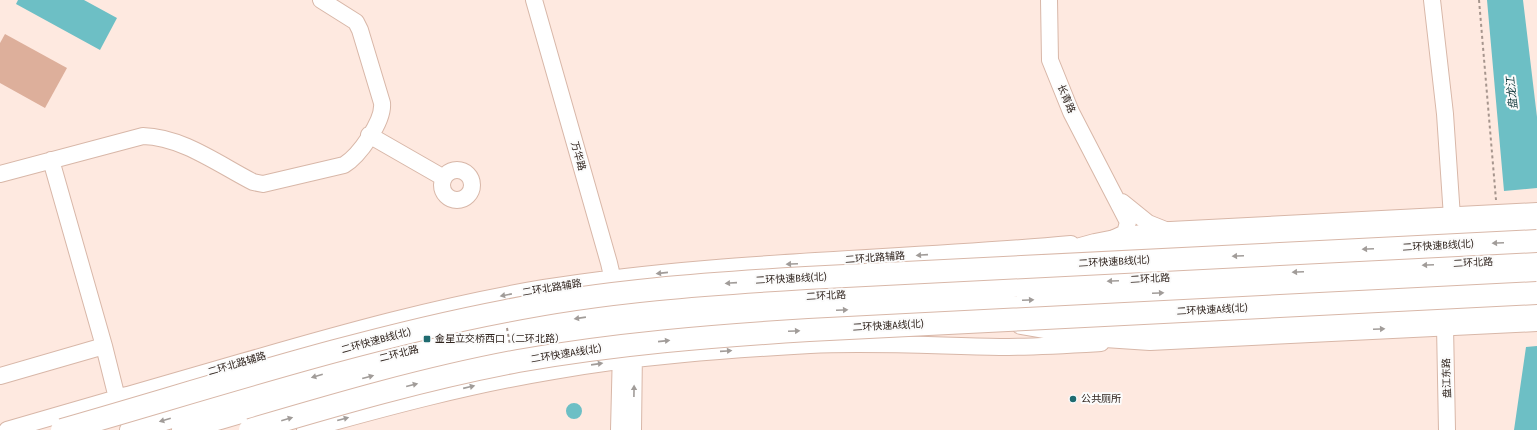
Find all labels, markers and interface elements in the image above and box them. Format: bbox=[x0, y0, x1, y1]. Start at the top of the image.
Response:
water label: 盘龙江 bbox=[1504, 75, 1520, 110]
street label: 长青路 bbox=[1055, 83, 1077, 115]
street label: 万华路 bbox=[568, 140, 588, 172]
street label: 二环快速B线(北) bbox=[1402, 237, 1474, 254]
one-way arrow bbox=[1492, 239, 1504, 246]
one-way arrow bbox=[1362, 246, 1374, 253]
street label: 二环北路辅路 bbox=[845, 250, 905, 266]
one-way arrow bbox=[916, 252, 928, 259]
street label: 二环快速B线(北) bbox=[1078, 253, 1150, 270]
one-way arrow bbox=[1231, 253, 1244, 259]
street label: 二环北路 bbox=[1453, 256, 1493, 270]
one-way arrow bbox=[786, 260, 798, 267]
one-way arrow bbox=[1421, 262, 1434, 268]
one-way arrow bbox=[1292, 268, 1304, 275]
one-way arrow bbox=[656, 270, 668, 277]
street label: 二环快速B线(北) bbox=[755, 270, 827, 287]
street label: 二环北路 bbox=[1130, 272, 1170, 286]
street label: 二环北路辅路 bbox=[521, 277, 583, 299]
one-way arrow bbox=[1107, 278, 1119, 285]
one-way arrow bbox=[725, 279, 737, 286]
street label: 二环北路 bbox=[806, 289, 846, 303]
one-way arrow bbox=[1152, 290, 1164, 297]
one-way arrow bbox=[500, 293, 512, 299]
one-way arrow bbox=[1022, 297, 1035, 303]
street label: 二环快速A线(北) bbox=[1176, 301, 1248, 318]
one-way arrow bbox=[836, 306, 848, 313]
one-way arrow bbox=[574, 315, 586, 321]
street label: 二环快速A线(北) bbox=[852, 317, 924, 334]
street label: 二环快速B线(北) bbox=[340, 325, 412, 356]
one-way arrow bbox=[1373, 326, 1385, 333]
one-way arrow bbox=[788, 328, 801, 334]
place label: 金星立交桥西口（二环北路） bbox=[435, 333, 565, 345]
marker: 金星立交桥西口（二环北路） bbox=[422, 334, 432, 344]
one-way arrow bbox=[658, 337, 670, 344]
street label: 二环快速A线(北) bbox=[530, 342, 602, 365]
street label: 二环北路 bbox=[378, 343, 420, 365]
one-way arrow bbox=[720, 347, 732, 354]
street label: 二环北路辅路 bbox=[207, 350, 267, 378]
street label: 盘江东路 bbox=[1440, 358, 1454, 398]
one-way arrow bbox=[591, 361, 603, 367]
one-way arrow bbox=[311, 373, 323, 379]
one-way arrow bbox=[361, 374, 374, 380]
one-way arrow bbox=[407, 382, 419, 388]
one-way arrow bbox=[463, 384, 475, 390]
one-way arrow bbox=[631, 384, 637, 397]
place label: 公共厕所 bbox=[1081, 393, 1121, 405]
marker: 公共厕所 bbox=[1068, 394, 1078, 404]
one-way arrow bbox=[281, 416, 293, 422]
one-way arrow bbox=[337, 416, 349, 422]
one-way arrow bbox=[159, 417, 171, 423]

